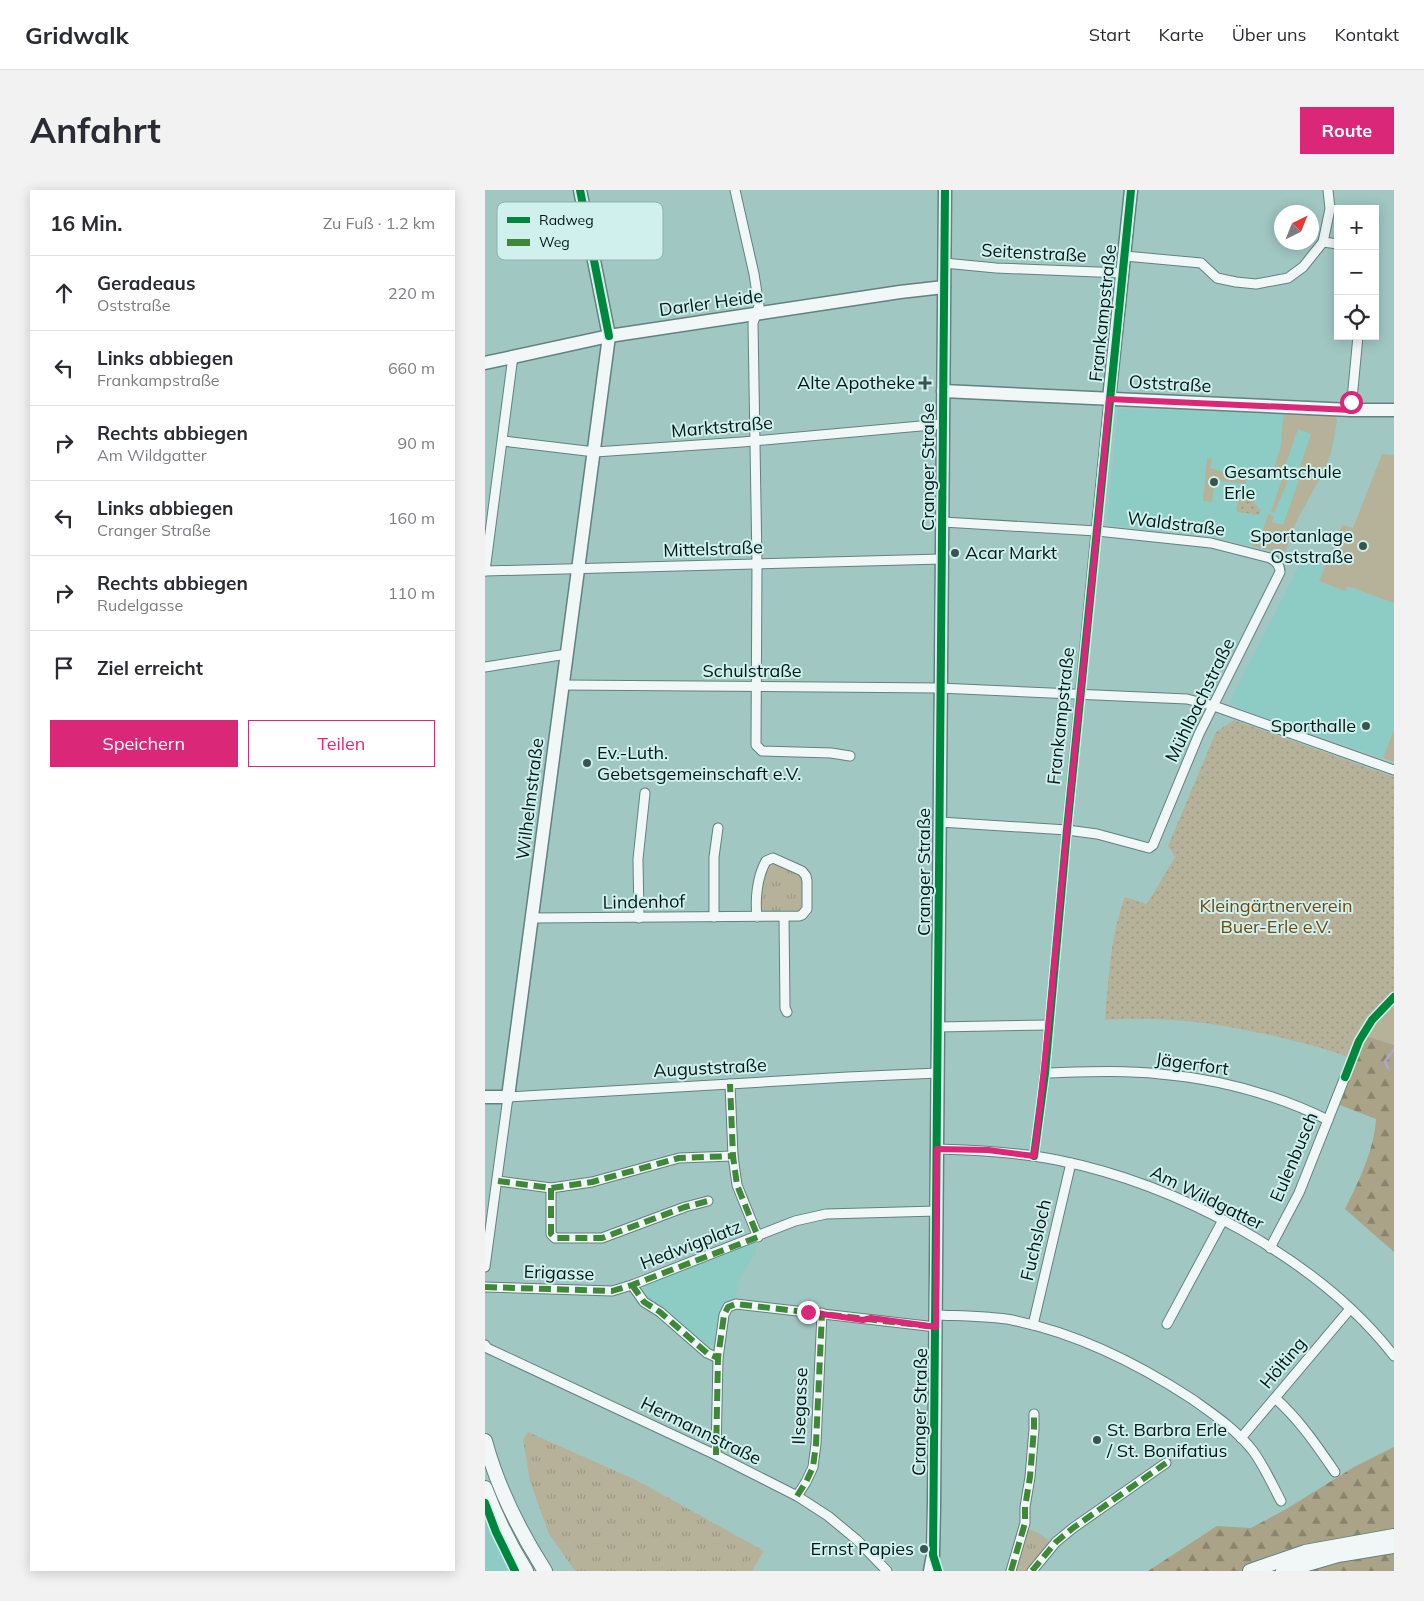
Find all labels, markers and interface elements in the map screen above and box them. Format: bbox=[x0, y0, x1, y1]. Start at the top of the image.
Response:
text: Gridwalk bbox=[25, 20, 129, 50]
text: Start bbox=[1089, 23, 1130, 46]
text: Karte bbox=[1158, 23, 1204, 46]
text: Über uns bbox=[1232, 23, 1307, 46]
text: Kontakt bbox=[1335, 23, 1399, 46]
button: Route bbox=[1300, 107, 1394, 154]
text: Anfahrt bbox=[30, 108, 161, 152]
legend bbox=[497, 202, 663, 260]
north arrow bbox=[1274, 205, 1319, 250]
map controls bbox=[1334, 205, 1379, 340]
button: + bbox=[1334, 205, 1379, 250]
text: 16 Min. bbox=[50, 210, 123, 236]
text: Radweg bbox=[539, 211, 594, 229]
text: Zu Fuß · 1.2 km bbox=[323, 213, 435, 233]
text: Weg bbox=[539, 233, 570, 251]
street label: Seitenstraße bbox=[981, 238, 1087, 267]
street label: Frankampstraße bbox=[1084, 243, 1121, 383]
button: − bbox=[1334, 250, 1379, 295]
text: Geradeaus bbox=[97, 271, 195, 295]
icon: ahead bbox=[50, 279, 78, 307]
text: 220 m bbox=[388, 283, 435, 303]
street label: Darler Heide bbox=[658, 284, 764, 321]
text: Oststraße bbox=[97, 295, 170, 315]
button: locate bbox=[1334, 295, 1379, 340]
text: Links abbiegen bbox=[97, 346, 234, 370]
icon: left bbox=[50, 354, 78, 382]
text: 660 m bbox=[388, 358, 435, 378]
text: Frankampstraße bbox=[97, 370, 220, 390]
street label: Oststraße bbox=[1128, 370, 1212, 397]
place label: Alte Apotheke bbox=[797, 371, 915, 394]
marker: Alte Apotheke bbox=[919, 377, 931, 389]
route start bbox=[1340, 391, 1363, 414]
street label: Cranger Straße bbox=[916, 403, 939, 531]
street label: Marktstraße bbox=[670, 411, 774, 442]
text: Rechts abbiegen bbox=[97, 421, 248, 445]
icon: right bbox=[50, 429, 78, 457]
text: 90 m bbox=[398, 433, 435, 453]
text: Am Wildgatter bbox=[97, 445, 207, 465]
place label: Gesamtschule Erle bbox=[1224, 460, 1342, 504]
marker: Gesamtschule Erle bbox=[1208, 476, 1220, 488]
text: Links abbiegen bbox=[97, 496, 234, 520]
icon: left bbox=[50, 504, 78, 532]
street label: Waldstraße bbox=[1126, 506, 1226, 541]
text: 160 m bbox=[388, 508, 435, 528]
text: Cranger Straße bbox=[97, 520, 211, 540]
place label: Sportanlage Oststraße bbox=[1250, 524, 1353, 568]
street label: Mittelstraße bbox=[663, 535, 763, 562]
marker: Sportanlage Oststraße bbox=[1357, 540, 1369, 552]
place label: Acar Markt bbox=[965, 541, 1057, 564]
marker: Acar Markt bbox=[949, 547, 961, 559]
text: Rechts abbiegen bbox=[97, 571, 248, 595]
icon: right bbox=[50, 579, 78, 607]
text: 110 m bbox=[388, 583, 435, 603]
text: Rudelgasse bbox=[97, 595, 183, 615]
street label: Mühlbachstraße bbox=[1160, 634, 1240, 766]
street label: Frankampstraße bbox=[1042, 646, 1079, 786]
icon: arrive bbox=[50, 654, 78, 682]
text: Ziel erreicht bbox=[97, 656, 203, 680]
street label: Schulstraße bbox=[703, 659, 801, 682]
place label: Sporthalle bbox=[1271, 714, 1356, 737]
button: Speichern bbox=[50, 720, 238, 767]
button: Teilen bbox=[248, 720, 435, 767]
marker: Sporthalle bbox=[1360, 720, 1372, 732]
street label: Wilhelmstraße bbox=[511, 737, 548, 861]
place label: Ev.-Luth. Gebetsgemeinschaft e.V. bbox=[597, 741, 801, 785]
marker: Ev.-Luth. Gebetsgemeinschaft e.V. bbox=[581, 757, 593, 769]
street label: Cranger Straße bbox=[912, 808, 935, 936]
street label: Lindenhof bbox=[602, 889, 686, 914]
park label: Kleingärtnerverein Buer-Erle e.V. bbox=[1200, 894, 1352, 938]
street label: Jägerfort bbox=[1154, 1047, 1230, 1080]
street label: Auguststraße bbox=[653, 1053, 767, 1082]
street label: Eulenbusch bbox=[1264, 1109, 1323, 1205]
street label: Am Wildgatter bbox=[1147, 1160, 1268, 1235]
street label: Fuchsloch bbox=[1015, 1197, 1056, 1283]
street label: Hedwigplatz bbox=[637, 1215, 745, 1274]
street label: Erigasse bbox=[523, 1260, 595, 1285]
route end bbox=[797, 1301, 820, 1324]
street label: Hölting bbox=[1254, 1332, 1311, 1393]
street label: Cranger Straße bbox=[907, 1348, 932, 1476]
street label: Ilsegasse bbox=[787, 1367, 812, 1445]
street label: Hermannstraße bbox=[637, 1391, 765, 1470]
place label: St. Barbra Erle / St. Bonifatius bbox=[1106, 1418, 1227, 1462]
marker: St. Barbra Erle / St. Bonifatius bbox=[1091, 1434, 1103, 1446]
place label: Ernst Papies bbox=[811, 1537, 914, 1560]
marker: Ernst Papies bbox=[918, 1543, 930, 1555]

